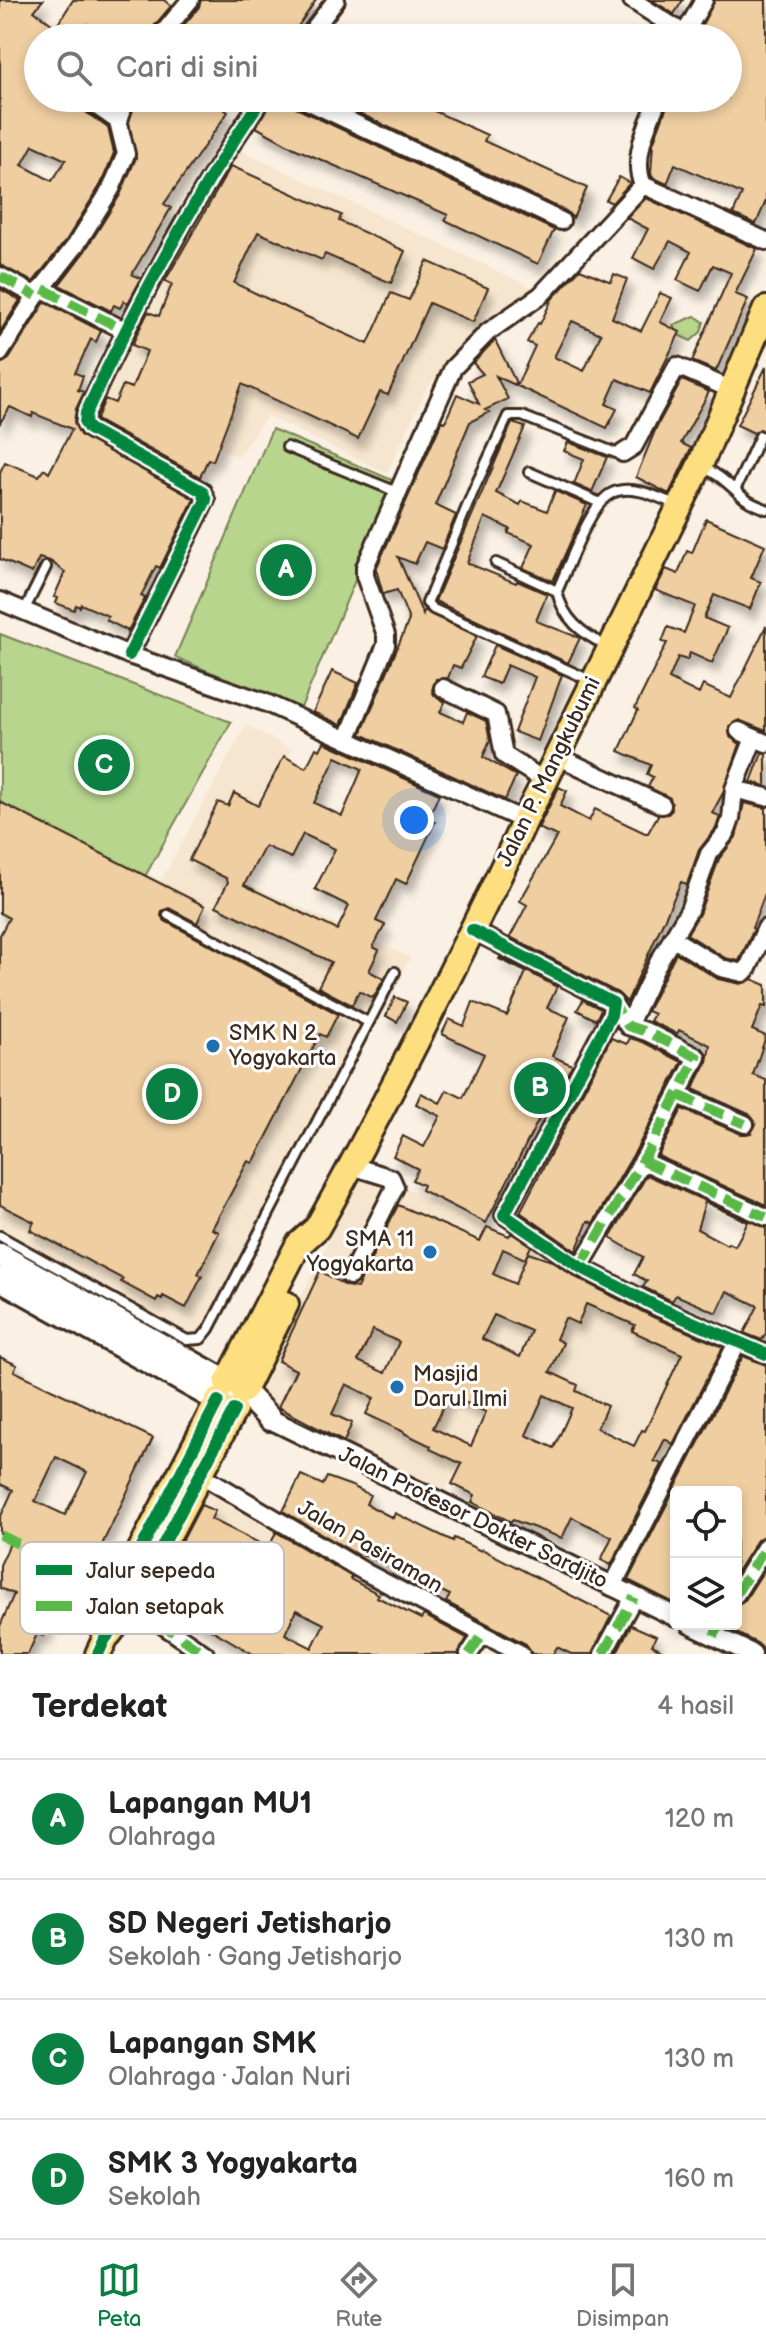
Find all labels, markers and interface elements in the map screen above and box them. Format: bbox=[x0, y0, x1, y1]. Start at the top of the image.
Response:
search box bbox=[24, 24, 742, 112]
icon: search bbox=[52, 46, 96, 90]
text: Cari di sini bbox=[116, 50, 258, 86]
pin: A bbox=[260, 540, 312, 600]
street label: Jalan P. Mangkubumi bbox=[491, 673, 607, 871]
pin: C bbox=[78, 735, 130, 795]
your location bbox=[394, 800, 434, 840]
place label: SMK N 2 Yogyakarta bbox=[228, 1020, 337, 1072]
marker: SMK N 2 Yogyakarta bbox=[204, 1037, 222, 1055]
pin: B bbox=[514, 1058, 566, 1118]
pin: D bbox=[146, 1064, 198, 1124]
place label: SMA 11 Yogyakarta bbox=[305, 1226, 414, 1278]
marker: SMA 11 Yogyakarta bbox=[421, 1243, 439, 1261]
place label: Masjid Darul Ilmi bbox=[413, 1361, 507, 1413]
marker: Masjid Darul Ilmi bbox=[388, 1378, 406, 1396]
street label: Jalan Profesor Dokter Sardjito bbox=[334, 1441, 612, 1595]
map controls bbox=[670, 1486, 742, 1630]
button: locate bbox=[670, 1486, 742, 1558]
street label: Jalan Pasiraman bbox=[292, 1494, 448, 1600]
legend bbox=[20, 1542, 284, 1634]
text: Jalur sepeda bbox=[86, 1558, 215, 1585]
button: layers bbox=[670, 1558, 742, 1630]
text: Jalan setapak bbox=[86, 1594, 224, 1621]
text: Terdekat bbox=[32, 1686, 167, 1727]
text: 4 hasil bbox=[657, 1691, 734, 1722]
text: Lapangan MU1 bbox=[108, 1786, 312, 1822]
text: A bbox=[50, 1804, 66, 1835]
text: 120 m bbox=[665, 1804, 734, 1835]
text: Olahraga bbox=[108, 1822, 216, 1853]
text: SD Negeri Jetisharjo bbox=[108, 1906, 392, 1942]
text: B bbox=[49, 1924, 67, 1955]
text: 130 m bbox=[664, 1924, 734, 1955]
text: Sekolah · Gang Jetisharjo bbox=[108, 1942, 402, 1973]
text: Lapangan SMK bbox=[108, 2026, 317, 2062]
text: C bbox=[49, 2044, 67, 2075]
text: 130 m bbox=[664, 2044, 734, 2075]
text: Olahraga · Jalan Nuri bbox=[108, 2062, 351, 2093]
text: SMK 3 Yogyakarta bbox=[108, 2146, 358, 2182]
text: D bbox=[49, 2164, 67, 2195]
text: 160 m bbox=[664, 2164, 734, 2195]
text: Sekolah bbox=[108, 2182, 201, 2213]
tab: Peta bbox=[97, 2258, 141, 2333]
tab: Rute bbox=[335, 2258, 382, 2333]
tab: Disimpan bbox=[576, 2258, 669, 2333]

